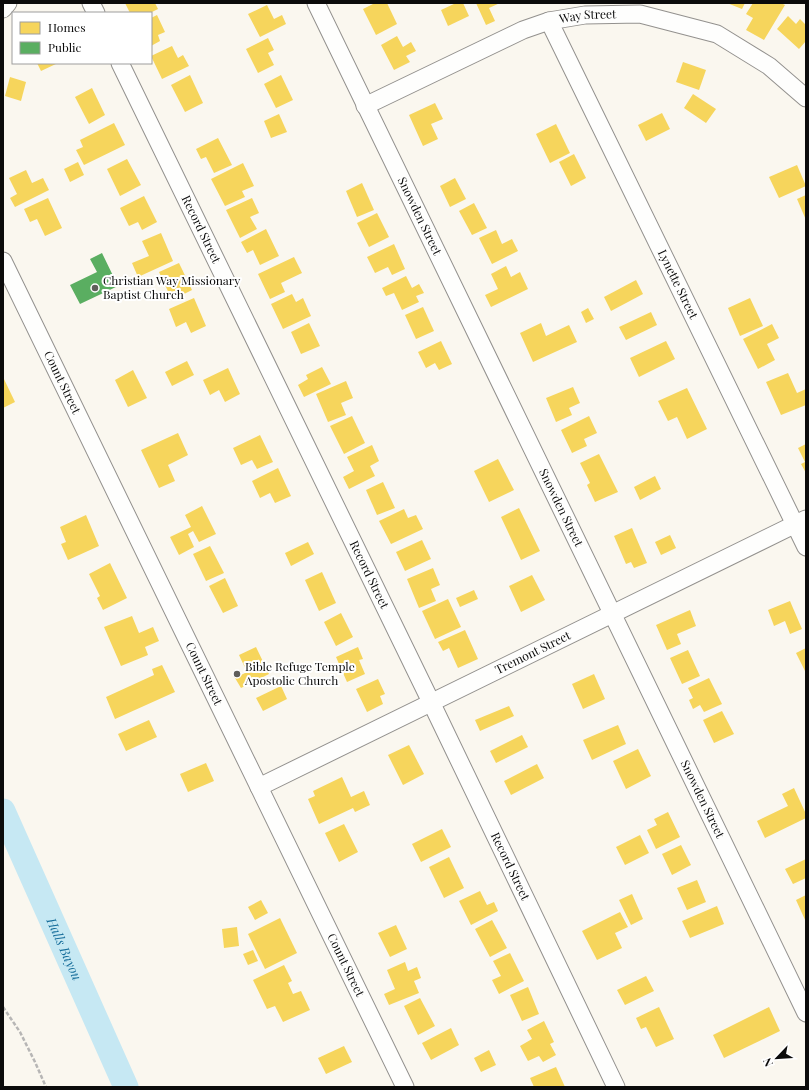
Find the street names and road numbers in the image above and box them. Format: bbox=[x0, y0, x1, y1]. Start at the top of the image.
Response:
street label: Way Street bbox=[557, 5, 617, 26]
street label: Snowden Street bbox=[395, 174, 446, 258]
street label: Record Street bbox=[179, 192, 225, 266]
street label: Lynette Street bbox=[655, 247, 703, 322]
street label: Count Street bbox=[41, 348, 85, 417]
street label: Snowden Street bbox=[536, 466, 588, 550]
street label: Record Street bbox=[347, 538, 394, 611]
street label: Tremont Street bbox=[492, 626, 574, 677]
street label: Count Street bbox=[183, 639, 227, 708]
street label: Snowden Street bbox=[677, 757, 729, 841]
street label: Record Street bbox=[488, 829, 534, 903]
street label: Count Street bbox=[324, 930, 369, 999]

